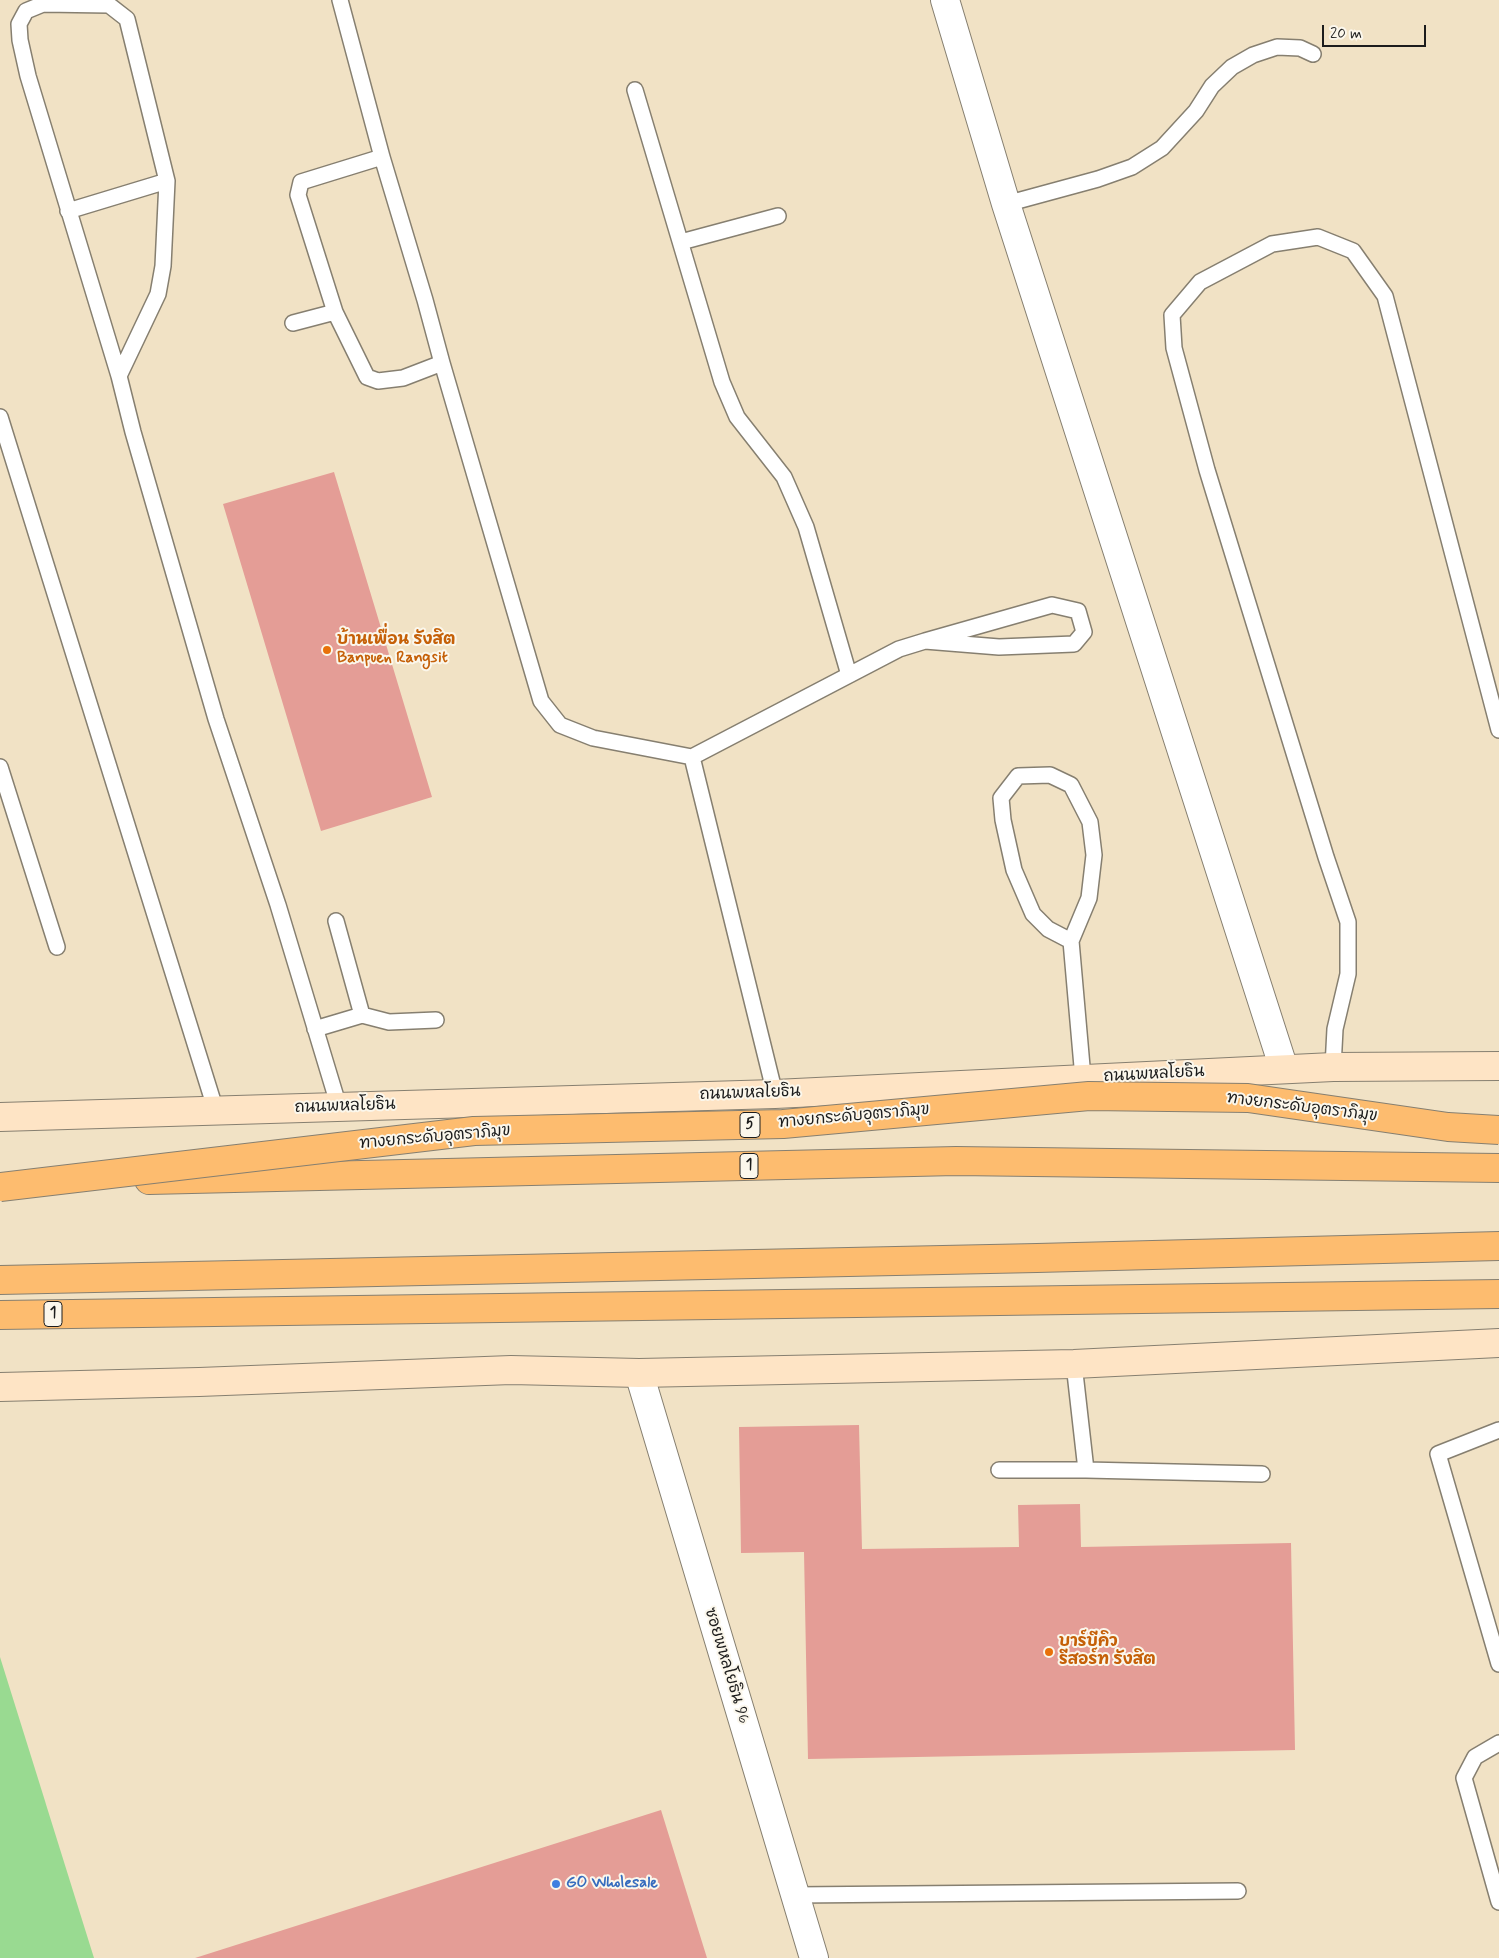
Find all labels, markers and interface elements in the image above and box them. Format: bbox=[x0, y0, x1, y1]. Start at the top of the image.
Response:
scale bar bbox=[1324, 15, 1428, 47]
text: 20 m bbox=[1330, 24, 1362, 44]
place label: บ้านเพื่อน รังสิต Banpuen Rangsit bbox=[337, 631, 455, 669]
marker: บ้านเพื่อน รังสิต Banpuen Rangsit bbox=[321, 644, 333, 656]
street label: ถนนพหลโยธิน bbox=[1103, 1063, 1205, 1087]
street label: ถนนพหลโยธิน bbox=[699, 1083, 801, 1105]
street label: ทางยกระดับอุตราภิมุข bbox=[1225, 1089, 1379, 1127]
street label: ถนนพหลโยธิน bbox=[294, 1096, 396, 1118]
street label: ทางยกระดับอุตราภิมุข bbox=[778, 1101, 930, 1133]
road number: 5 bbox=[740, 1112, 760, 1138]
street label: ทางยกระดับอุตราภิมุข bbox=[359, 1122, 511, 1154]
road number: 1 bbox=[740, 1154, 758, 1178]
road number: 1 bbox=[44, 1302, 62, 1326]
street label: ซอยพหลโยธิน 96 bbox=[699, 1606, 753, 1726]
place label: บาร์บีคิว รีสอร์ท รังสิต bbox=[1059, 1633, 1156, 1671]
marker: บาร์บีคิว รีสอร์ท รังสิต bbox=[1043, 1646, 1055, 1658]
place label: GO Wholesale bbox=[566, 1874, 658, 1894]
marker: GO Wholesale bbox=[550, 1878, 562, 1890]

